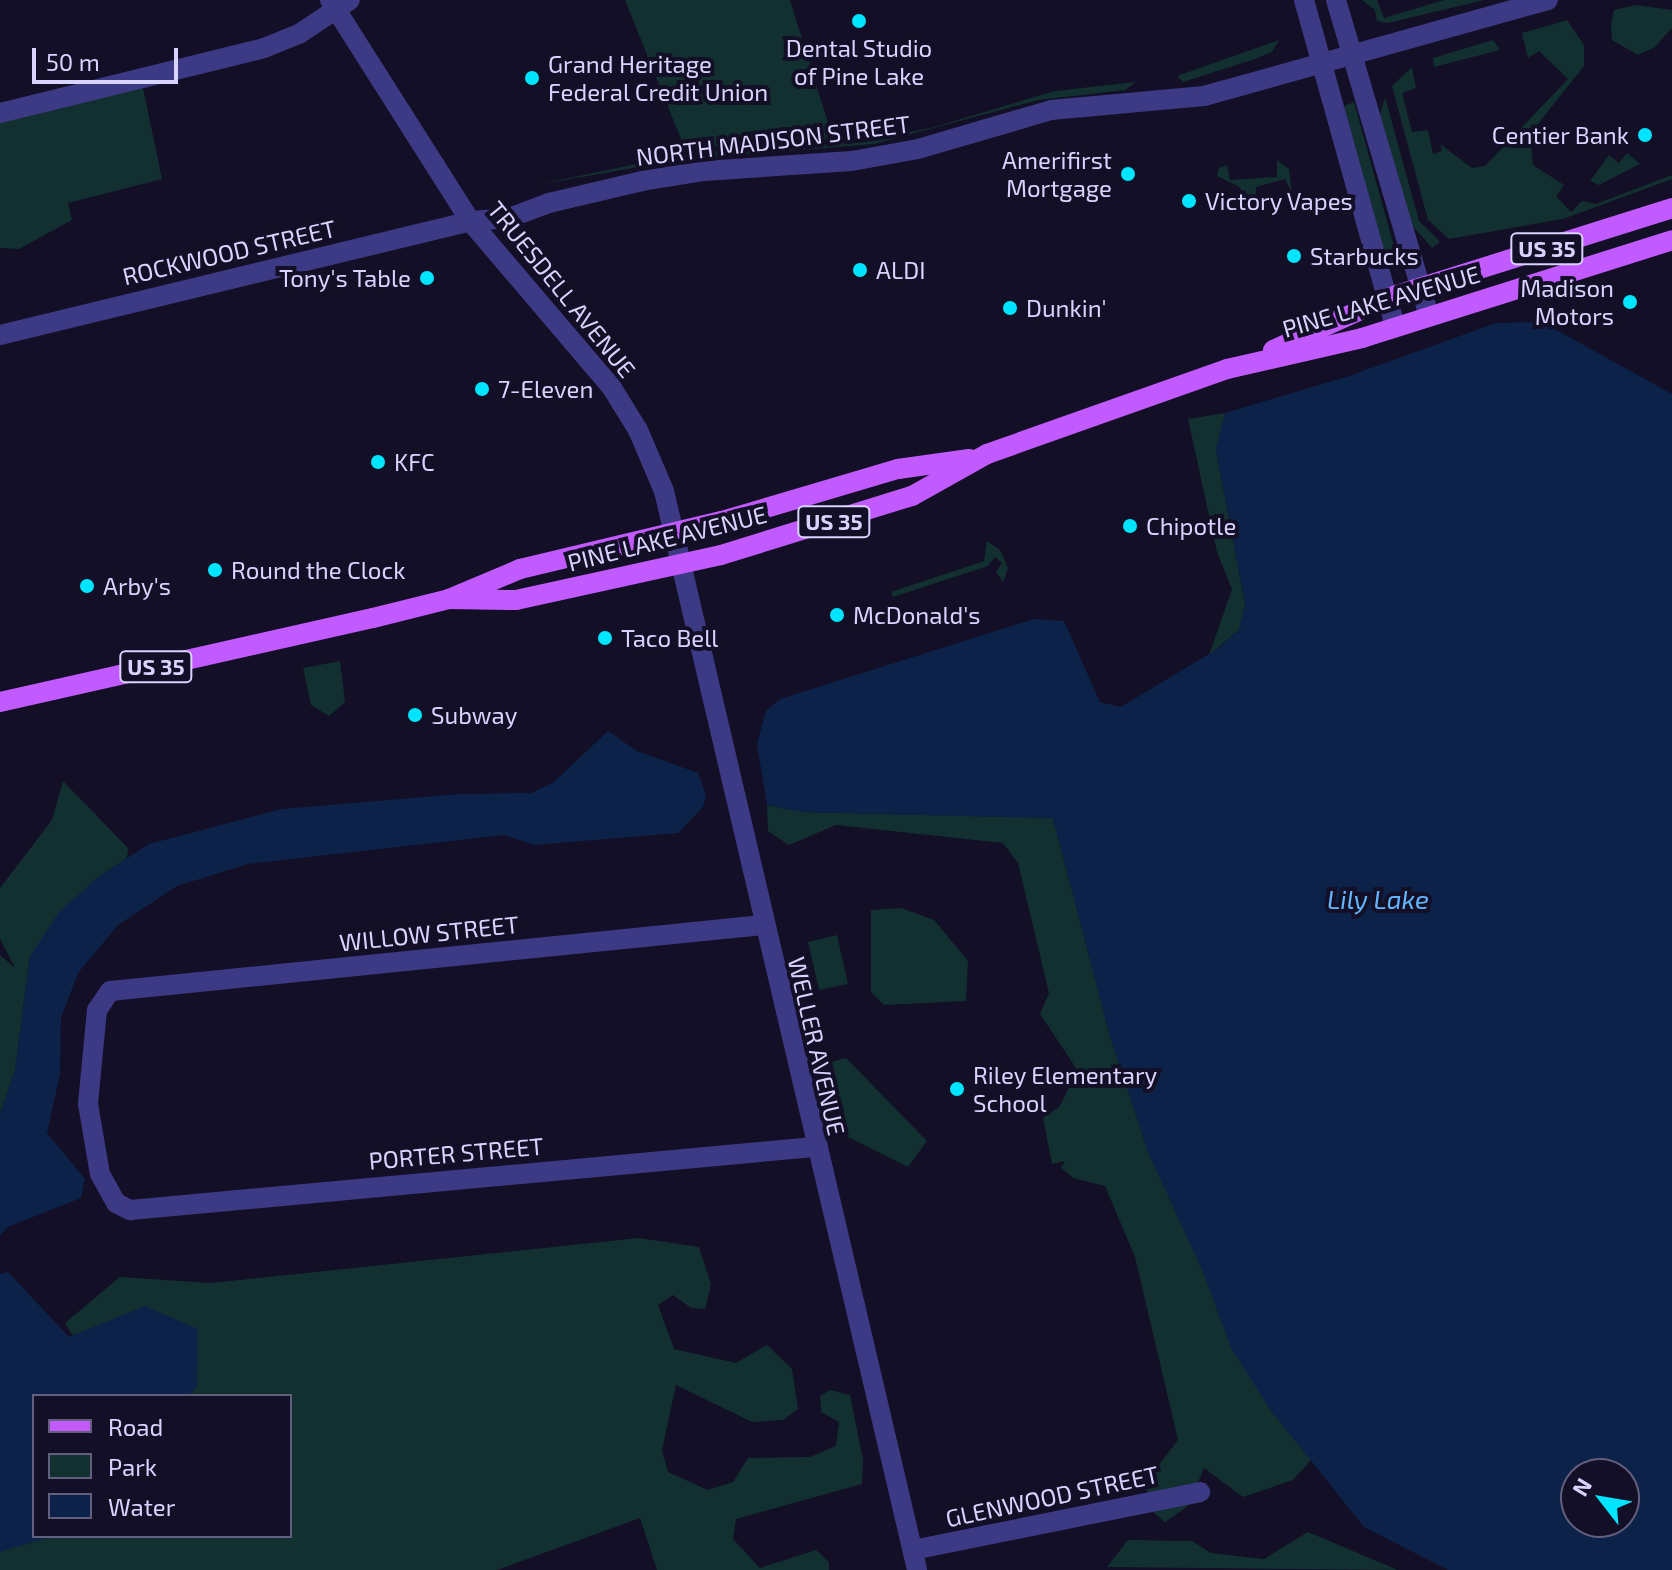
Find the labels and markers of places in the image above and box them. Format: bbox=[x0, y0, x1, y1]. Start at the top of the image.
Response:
marker: Dental Studio of Pine Lake bbox=[850, 12, 868, 30]
place label: Dental Studio of Pine Lake bbox=[785, 34, 933, 90]
place label: Grand Heritage Federal Credit Union bbox=[548, 50, 769, 106]
marker: Grand Heritage Federal Credit Union bbox=[523, 69, 541, 87]
place label: Centier Bank bbox=[1491, 121, 1629, 149]
marker: Centier Bank bbox=[1636, 126, 1654, 144]
place label: Amerifirst Mortgage bbox=[1002, 146, 1112, 202]
marker: Amerifirst Mortgage bbox=[1119, 165, 1137, 183]
place label: Victory Vapes bbox=[1205, 187, 1354, 215]
marker: Victory Vapes bbox=[1180, 192, 1198, 210]
place label: Starbucks bbox=[1310, 242, 1419, 270]
marker: Starbucks bbox=[1285, 247, 1303, 265]
place label: ALDI bbox=[876, 256, 925, 284]
marker: ALDI bbox=[851, 261, 869, 279]
place label: Tony's Table bbox=[278, 264, 411, 292]
marker: Tony's Table bbox=[418, 269, 436, 287]
place label: Madison Motors bbox=[1520, 274, 1614, 330]
marker: Madison Motors bbox=[1621, 293, 1639, 311]
place label: Dunkin' bbox=[1026, 294, 1106, 322]
marker: Dunkin' bbox=[1001, 299, 1019, 317]
place label: 7-Eleven bbox=[498, 375, 593, 403]
marker: 7-Eleven bbox=[473, 380, 491, 398]
place label: KFC bbox=[394, 448, 435, 476]
marker: KFC bbox=[369, 453, 387, 471]
place label: Chipotle bbox=[1146, 512, 1236, 540]
marker: Chipotle bbox=[1121, 517, 1139, 535]
place label: Round the Clock bbox=[231, 556, 406, 584]
marker: Round the Clock bbox=[206, 561, 224, 579]
place label: Arby's bbox=[103, 572, 171, 600]
marker: Arby's bbox=[78, 577, 96, 595]
place label: McDonald's bbox=[853, 601, 981, 629]
marker: McDonald's bbox=[828, 606, 846, 624]
place label: Taco Bell bbox=[621, 624, 718, 652]
marker: Taco Bell bbox=[596, 629, 614, 647]
place label: Subway bbox=[431, 701, 517, 729]
marker: Subway bbox=[406, 706, 424, 724]
place label: Riley Elementary School bbox=[973, 1061, 1158, 1117]
marker: Riley Elementary School bbox=[948, 1080, 966, 1098]

